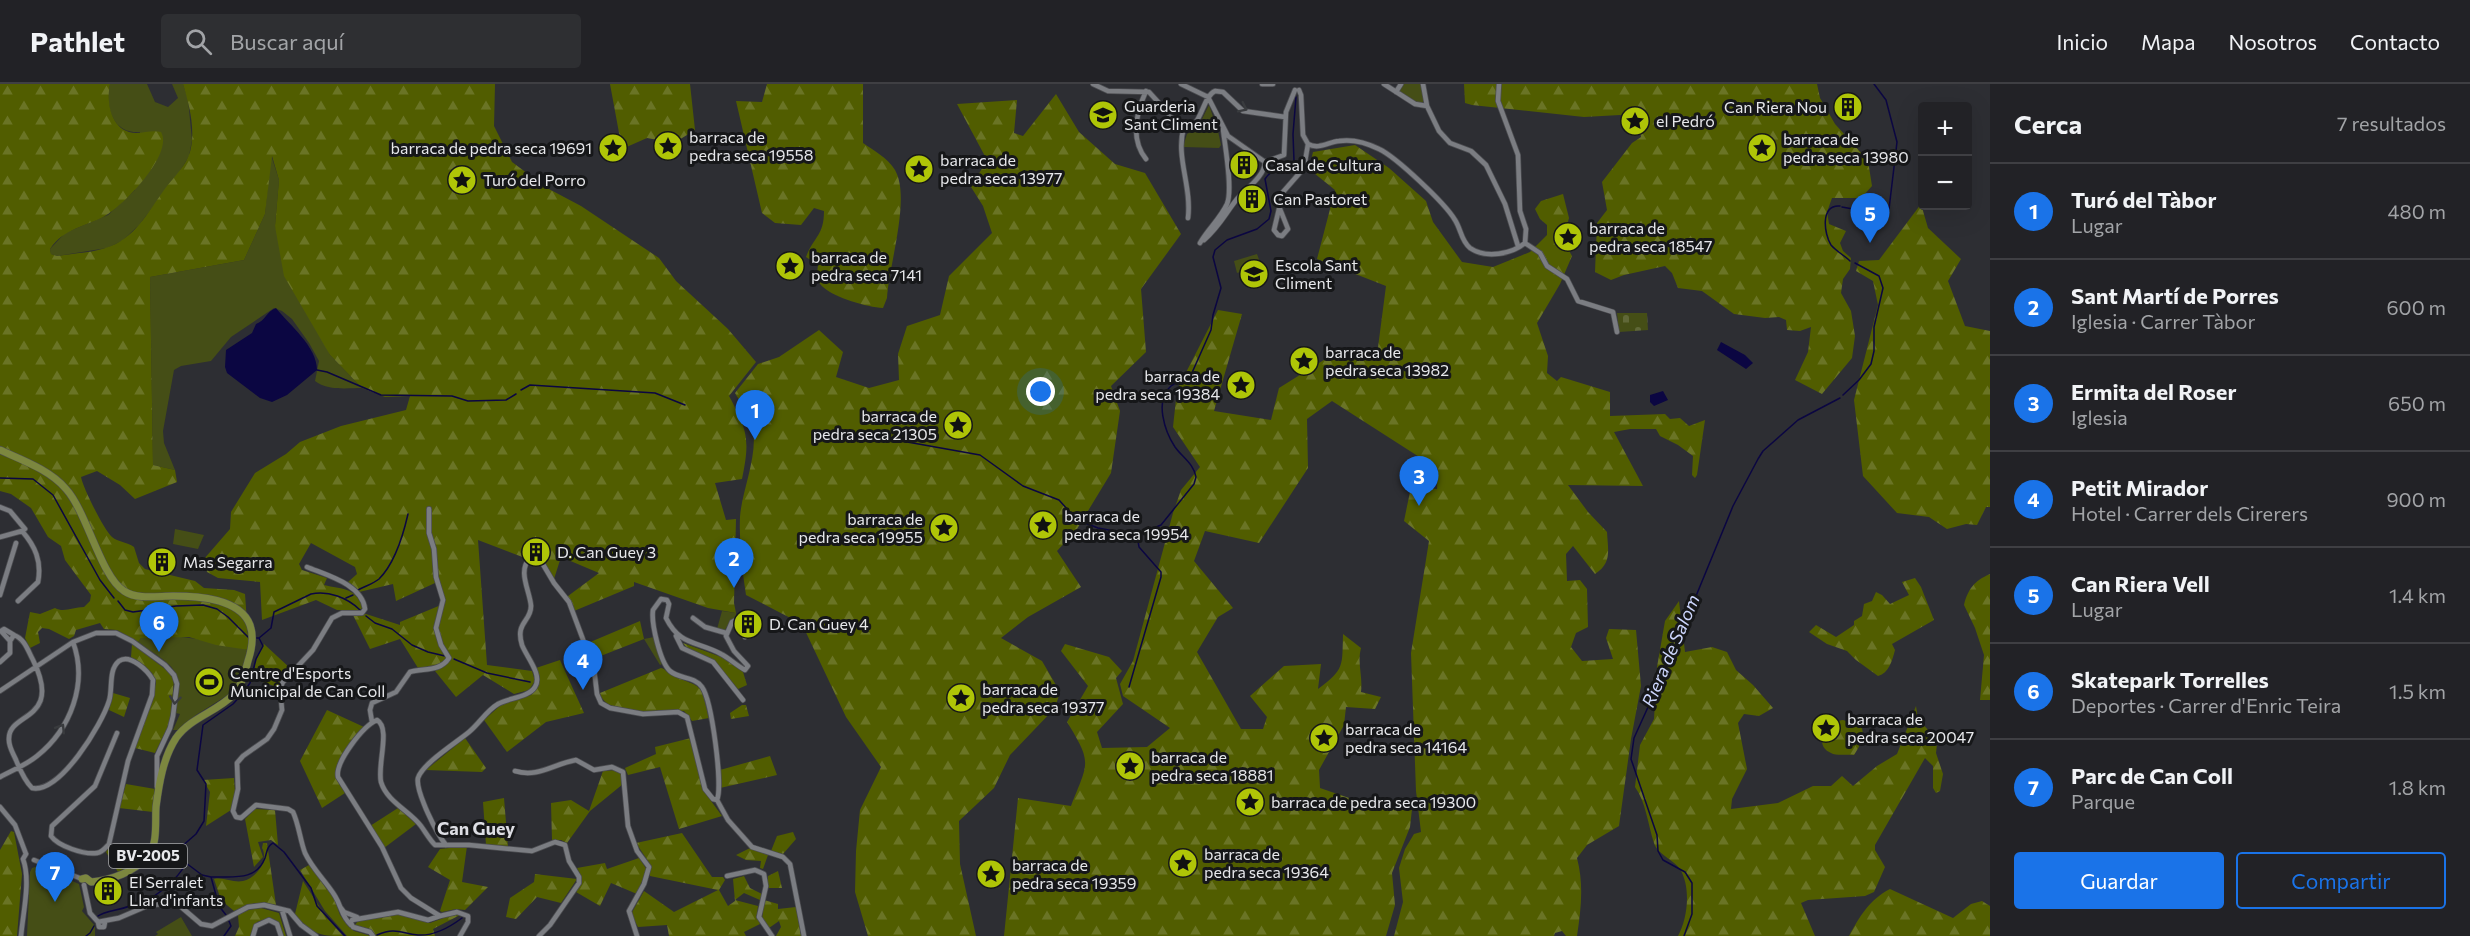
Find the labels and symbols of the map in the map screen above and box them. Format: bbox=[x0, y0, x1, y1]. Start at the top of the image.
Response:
building icon: Can Riera Nou bbox=[1832, 91, 1864, 123]
place label: Guarderia Sant Climent bbox=[1124, 96, 1218, 133]
place label: Can Riera Nou bbox=[1724, 97, 1827, 116]
school or university icon: Guarderia Sant Climent bbox=[1087, 99, 1119, 131]
one-way arrow bbox=[1237, 101, 1248, 113]
place icon: el Pedró bbox=[1619, 105, 1651, 137]
place label: el Pedró bbox=[1656, 111, 1715, 130]
place label: barraca de pedra seca 19558 bbox=[689, 127, 814, 164]
place label: barraca de pedra seca 13980 bbox=[1783, 129, 1909, 166]
place icon: barraca de pedra seca 19558 bbox=[652, 130, 684, 162]
place icon: barraca de pedra seca 19691 bbox=[597, 132, 629, 164]
place icon: barraca de pedra seca 13980 bbox=[1746, 132, 1778, 164]
place label: barraca de pedra seca 19691 bbox=[391, 138, 592, 157]
building icon: Casal de Cultura bbox=[1228, 149, 1260, 181]
place label: barraca de pedra seca 13977 bbox=[940, 150, 1062, 187]
place icon: barraca de pedra seca 13977 bbox=[903, 153, 935, 185]
place label: Casal de Cultura bbox=[1265, 155, 1382, 174]
place icon: Turó del Porro bbox=[446, 164, 478, 196]
place label: Turó del Porro bbox=[483, 170, 586, 189]
building icon: Can Pastoret bbox=[1236, 183, 1268, 215]
place label: Can Pastoret bbox=[1273, 189, 1368, 208]
pin: 5 bbox=[1850, 194, 1890, 243]
place label: barraca de pedra seca 18547 bbox=[1589, 218, 1712, 255]
place icon: barraca de pedra seca 18547 bbox=[1552, 221, 1584, 253]
place label: barraca de pedra seca 7141 bbox=[811, 247, 922, 284]
place icon: barraca de pedra seca 7141 bbox=[774, 250, 806, 282]
place label: Escola Sant Climent bbox=[1275, 255, 1359, 292]
school or university icon: Escola Sant Climent bbox=[1238, 258, 1270, 290]
place label: barraca de pedra seca 13982 bbox=[1325, 342, 1449, 379]
place icon: barraca de pedra seca 13982 bbox=[1288, 345, 1320, 377]
place label: barraca de pedra seca 19384 bbox=[1095, 366, 1220, 403]
place icon: barraca de pedra seca 19384 bbox=[1225, 369, 1257, 401]
your location bbox=[1026, 377, 1055, 406]
pin: 1 bbox=[736, 390, 774, 440]
place label: barraca de pedra seca 21305 bbox=[813, 406, 937, 443]
place icon: barraca de pedra seca 21305 bbox=[942, 409, 974, 441]
pin: 3 bbox=[1400, 456, 1438, 506]
place label: barraca de pedra seca 19954 bbox=[1064, 506, 1189, 543]
place label: barraca de pedra seca 19955 bbox=[798, 509, 923, 546]
place icon: barraca de pedra seca 19954 bbox=[1027, 509, 1059, 541]
place icon: barraca de pedra seca 19955 bbox=[928, 512, 960, 544]
building icon: D. Can Guey 3 bbox=[520, 536, 552, 568]
pin: 2 bbox=[714, 538, 754, 588]
place label: D. Can Guey 3 bbox=[557, 542, 656, 561]
building icon: Mas Segarra bbox=[146, 546, 178, 578]
place label: Mas Segarra bbox=[183, 552, 273, 571]
water label: Riera de Salom bbox=[1636, 591, 1704, 710]
pin: 6 bbox=[140, 602, 178, 652]
building icon: D. Can Guey 4 bbox=[732, 608, 764, 640]
place label: D. Can Guey 4 bbox=[769, 614, 869, 633]
pin: 4 bbox=[564, 640, 602, 690]
place label: Centre d'Esports Municipal de Can Coll bbox=[230, 663, 385, 700]
sports icon: Centre d'Esports Municipal de Can Coll bbox=[193, 666, 225, 698]
place label: barraca de pedra seca 19377 bbox=[982, 679, 1104, 716]
place icon: barraca de pedra seca 19377 bbox=[945, 682, 977, 714]
one-way arrow bbox=[169, 695, 182, 705]
place label: barraca de pedra seca 20047 bbox=[1847, 709, 1974, 746]
place icon: barraca de pedra seca 20047 bbox=[1810, 712, 1842, 744]
place label: barraca de pedra seca 14164 bbox=[1345, 719, 1467, 756]
place icon: barraca de pedra seca 14164 bbox=[1308, 722, 1340, 754]
one-way arrow bbox=[54, 724, 65, 735]
place label: barraca de pedra seca 18881 bbox=[1151, 747, 1274, 784]
place icon: barraca de pedra seca 18881 bbox=[1114, 750, 1146, 782]
place icon: barraca de pedra seca 19300 bbox=[1234, 786, 1266, 818]
place label: barraca de pedra seca 19300 bbox=[1271, 792, 1476, 811]
district label: Can Guey bbox=[437, 817, 515, 839]
road number: BV-2005 bbox=[109, 844, 187, 868]
place label: barraca de pedra seca 19364 bbox=[1204, 844, 1329, 881]
place icon: barraca de pedra seca 19364 bbox=[1167, 847, 1199, 879]
pin: 7 bbox=[36, 852, 74, 902]
place label: barraca de pedra seca 19359 bbox=[1012, 855, 1136, 892]
place icon: barraca de pedra seca 19359 bbox=[975, 858, 1007, 890]
place label: El Serralet Llar d'infants bbox=[129, 872, 223, 909]
building icon: El Serralet Llar d'infants bbox=[92, 875, 124, 907]

